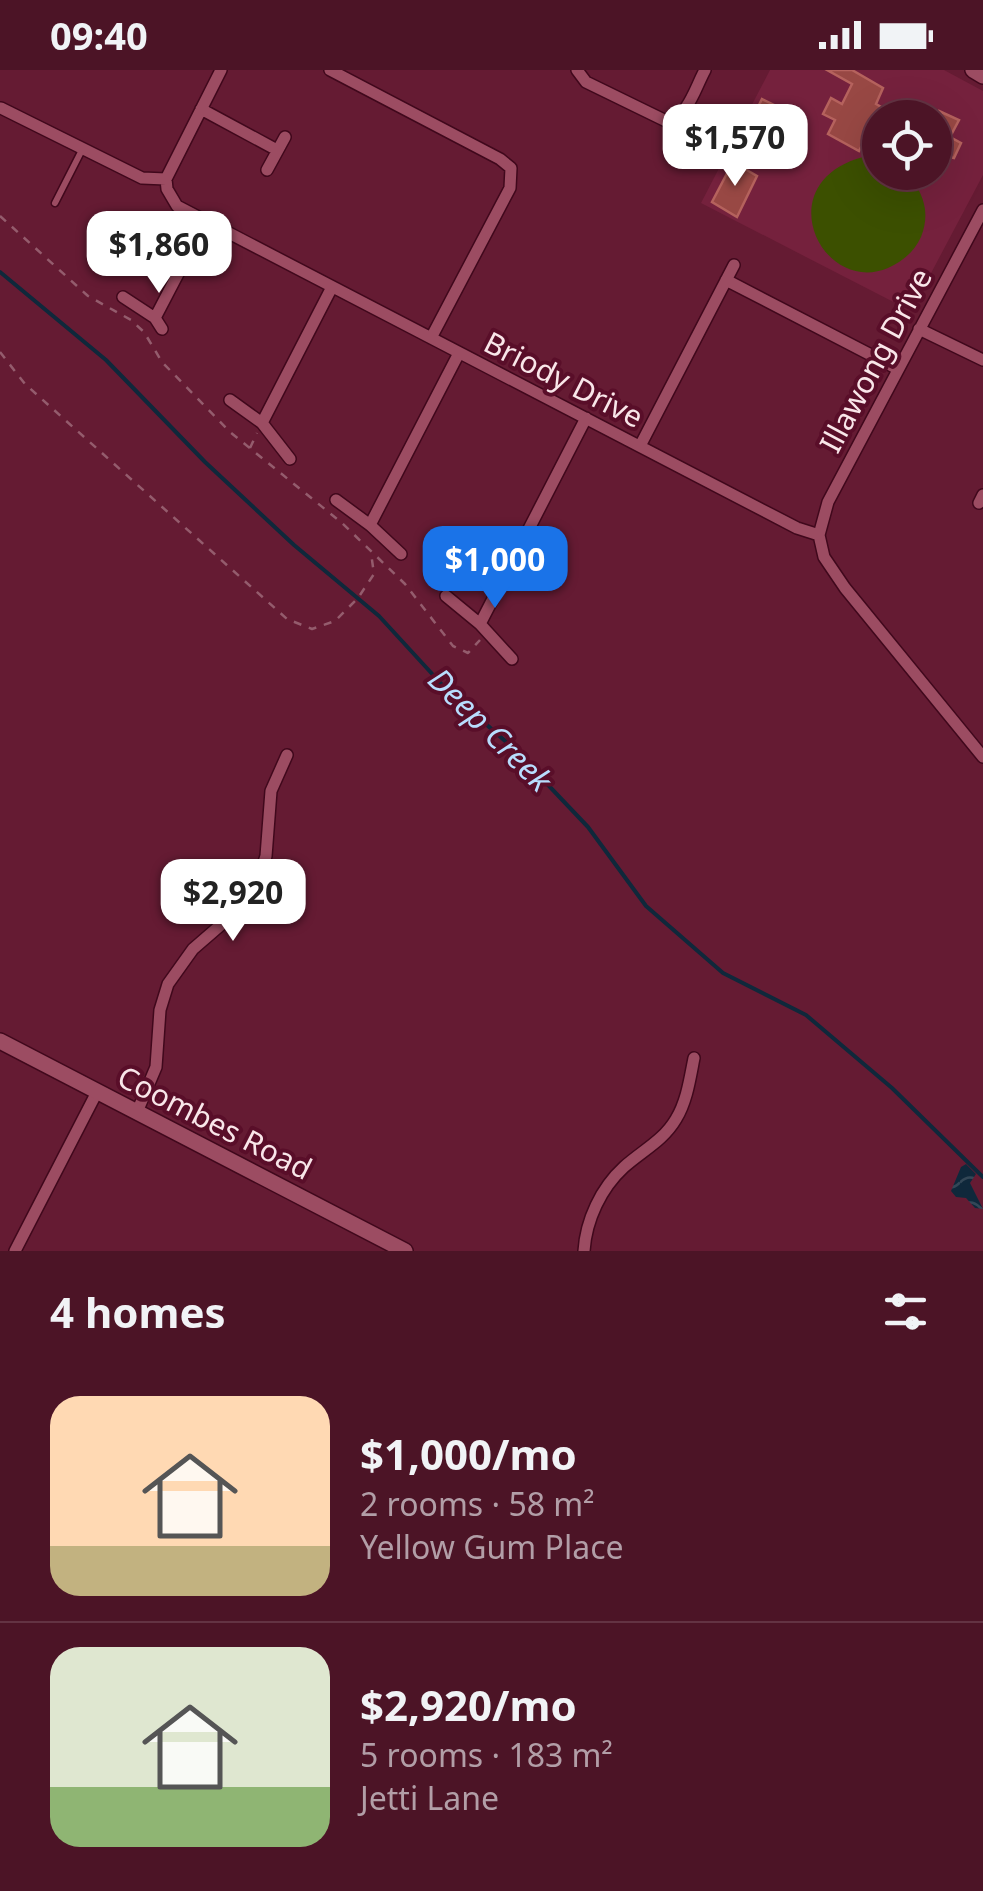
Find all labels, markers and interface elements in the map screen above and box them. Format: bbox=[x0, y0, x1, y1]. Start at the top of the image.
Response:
text: 09:40 bbox=[50, 9, 148, 61]
map controls bbox=[862, 100, 952, 190]
button: locate bbox=[862, 100, 952, 190]
pin: $1,570 bbox=[654, 104, 816, 189]
text: $1,570 bbox=[685, 115, 785, 158]
pin: $1,860 bbox=[78, 211, 240, 296]
text: $1,860 bbox=[109, 222, 209, 265]
street label: Illawong Drive bbox=[809, 261, 941, 459]
street label: Briody Drive bbox=[477, 321, 651, 437]
pin: $1,000 bbox=[414, 526, 576, 611]
text: $1,000 bbox=[445, 537, 545, 580]
water label: Deep Creek bbox=[420, 658, 563, 801]
pin: $2,920 bbox=[152, 859, 314, 944]
text: $2,920 bbox=[183, 870, 283, 913]
street label: Coombes Road bbox=[111, 1055, 319, 1189]
text: 4 homes bbox=[50, 1283, 226, 1340]
icon: filters bbox=[878, 1284, 933, 1339]
text: $1,000/mo bbox=[360, 1425, 577, 1482]
icon: home bbox=[130, 1436, 250, 1556]
text: 2 rooms · 58 m² bbox=[360, 1482, 594, 1525]
text: Yellow Gum Place bbox=[360, 1525, 624, 1568]
text: $2,920/mo bbox=[360, 1676, 577, 1733]
icon: home bbox=[130, 1687, 250, 1807]
text: 5 rooms · 183 m² bbox=[360, 1733, 613, 1776]
text: Jetti Lane bbox=[360, 1776, 499, 1819]

